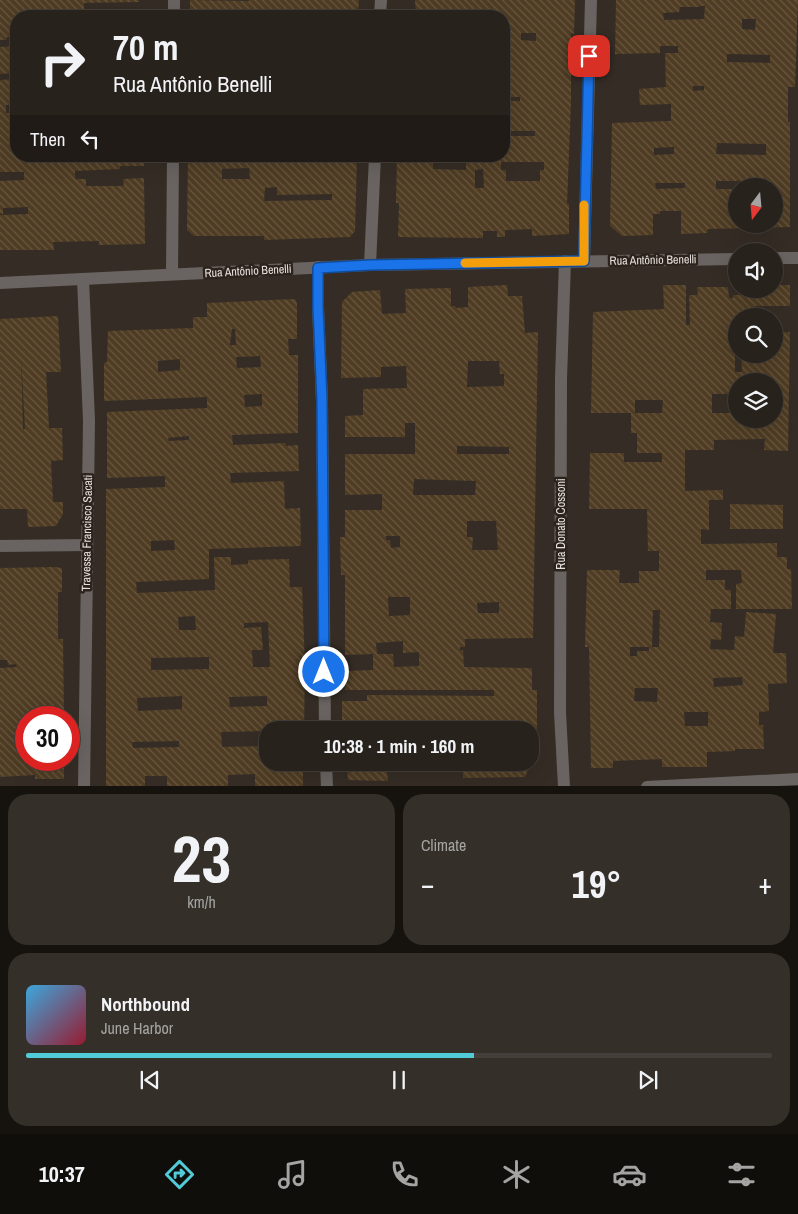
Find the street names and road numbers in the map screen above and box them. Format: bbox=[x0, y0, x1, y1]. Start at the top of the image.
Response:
street label: Rua Antônio Benelli bbox=[609, 251, 697, 269]
street label: Rua Antônio Benelli bbox=[204, 261, 292, 281]
street label: Travessa Francisco Sacati bbox=[78, 475, 96, 591]
street label: Rua Donato Cossoni bbox=[553, 478, 569, 570]

